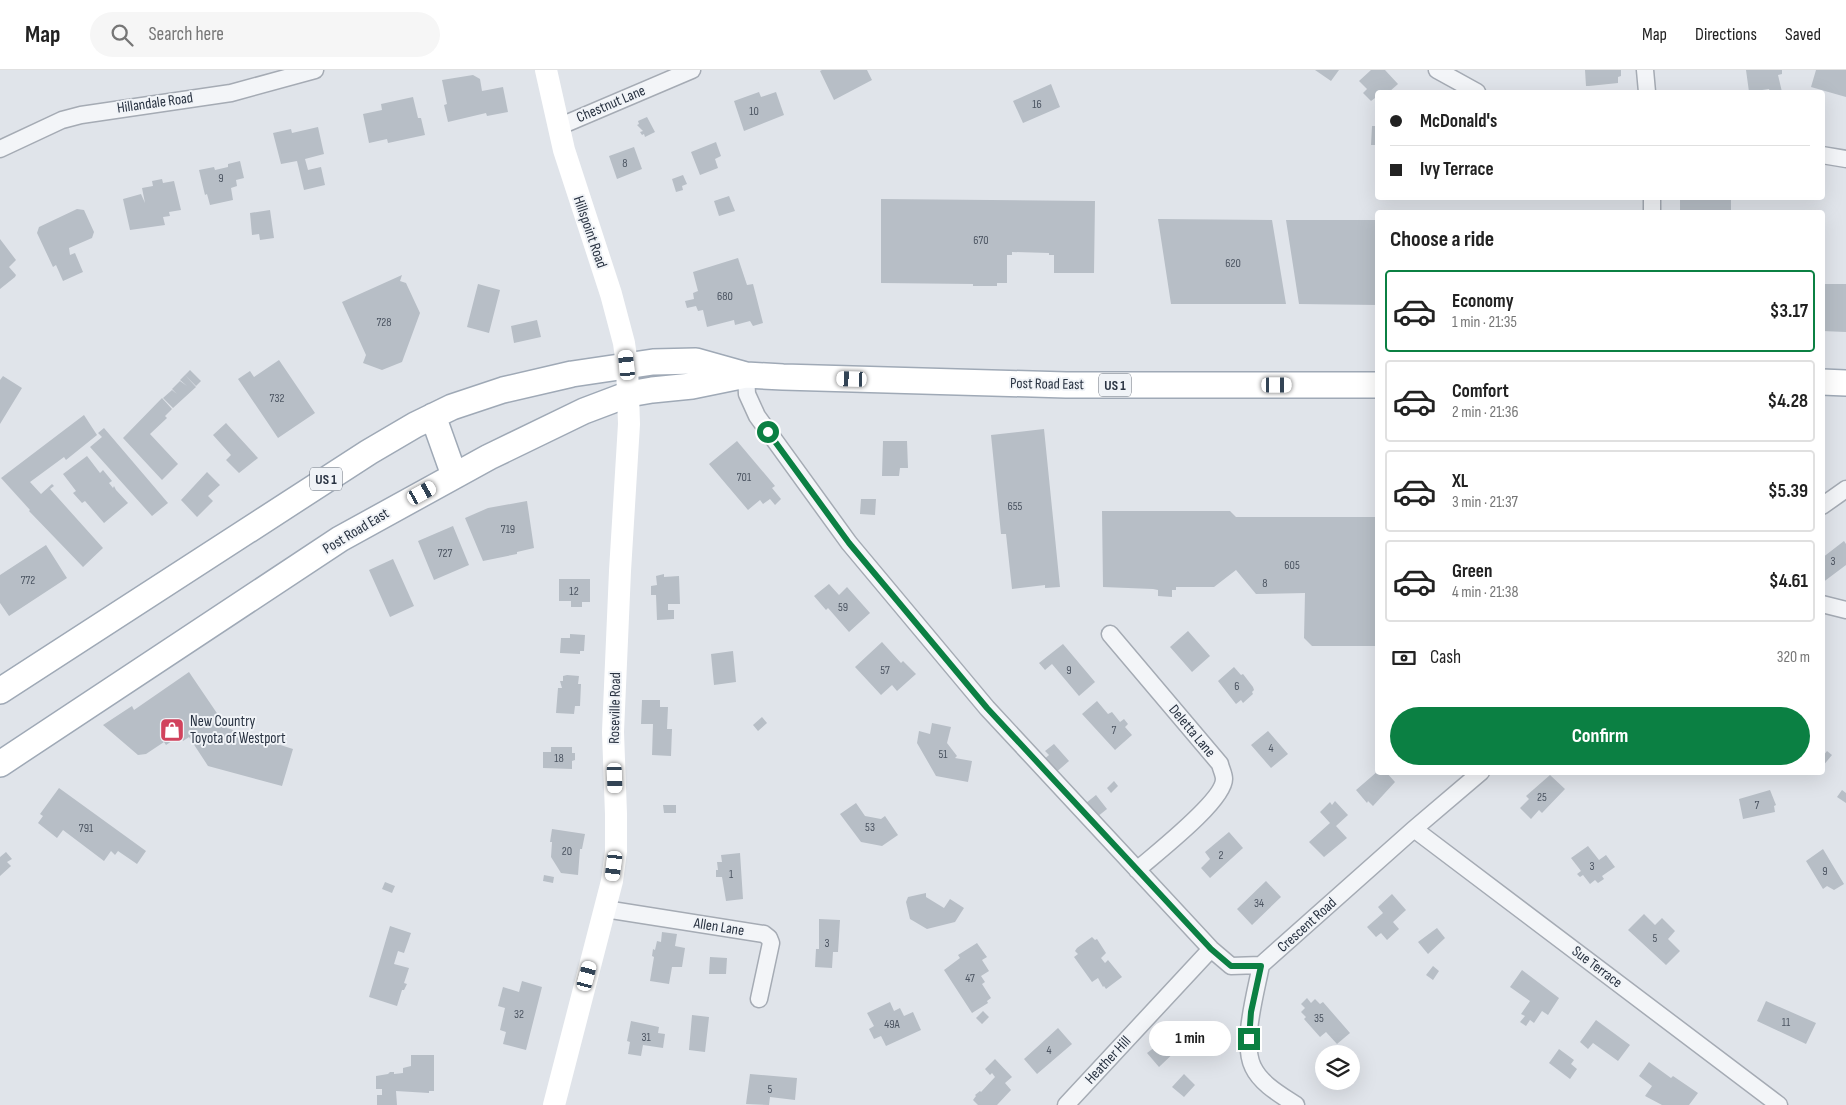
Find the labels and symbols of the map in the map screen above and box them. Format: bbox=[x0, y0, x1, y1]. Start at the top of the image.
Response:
street label: Chestnut Lane bbox=[574, 81, 648, 127]
street label: Hillandale Road bbox=[116, 88, 194, 118]
house number: 16 bbox=[1032, 97, 1042, 112]
house number: 10 bbox=[749, 104, 759, 119]
house number: 8 bbox=[622, 156, 628, 171]
house number: 9 bbox=[218, 171, 224, 186]
street label: Hillspoint Road bbox=[569, 193, 611, 271]
house number: 670 bbox=[973, 233, 989, 248]
house number: 620 bbox=[1225, 256, 1241, 271]
house number: 680 bbox=[717, 289, 733, 304]
house number: 728 bbox=[377, 315, 392, 330]
car bbox=[617, 349, 636, 381]
car bbox=[836, 371, 867, 387]
street label: Post Road East bbox=[1010, 374, 1085, 394]
road number: US 1 bbox=[1099, 374, 1131, 396]
car bbox=[1262, 378, 1292, 393]
house number: 732 bbox=[270, 391, 284, 406]
route start bbox=[757, 421, 779, 443]
road number: US 1 bbox=[310, 468, 342, 490]
house number: 701 bbox=[737, 470, 752, 485]
car bbox=[405, 479, 438, 507]
house number: 655 bbox=[1008, 499, 1023, 514]
street label: Post Road East bbox=[319, 504, 393, 558]
house number: 719 bbox=[501, 522, 515, 537]
house number: 727 bbox=[438, 546, 452, 561]
house number: 3 bbox=[1830, 554, 1836, 569]
house number: 605 bbox=[1284, 558, 1300, 573]
house number: 772 bbox=[21, 573, 35, 588]
house number: 8 bbox=[1262, 576, 1268, 591]
house number: 12 bbox=[569, 584, 579, 599]
house number: 59 bbox=[838, 600, 848, 615]
house number: 57 bbox=[880, 663, 890, 678]
house number: 9 bbox=[1066, 663, 1072, 678]
street label: Roseville Road bbox=[605, 672, 625, 744]
house number: 6 bbox=[1234, 679, 1240, 694]
street label: Deletta Lane bbox=[1164, 701, 1220, 761]
place label: New Country Toyota of Westport bbox=[190, 712, 286, 748]
shop icon: New Country Toyota of Westport bbox=[159, 717, 185, 743]
house number: 7 bbox=[1112, 723, 1117, 738]
house number: 4 bbox=[1268, 741, 1274, 756]
house number: 51 bbox=[938, 747, 948, 762]
house number: 18 bbox=[554, 751, 564, 766]
car bbox=[606, 763, 623, 793]
house number: 25 bbox=[1537, 790, 1547, 805]
house number: 7 bbox=[1755, 798, 1760, 813]
house number: 53 bbox=[865, 820, 875, 835]
house number: 791 bbox=[79, 821, 94, 836]
house number: 20 bbox=[562, 844, 572, 859]
house number: 2 bbox=[1219, 848, 1224, 863]
car bbox=[604, 850, 623, 882]
house number: 3 bbox=[1589, 859, 1595, 874]
house number: 9 bbox=[1822, 864, 1828, 879]
house number: 1 bbox=[729, 867, 734, 882]
street label: Crescent Road bbox=[1273, 893, 1341, 957]
house number: 34 bbox=[1254, 896, 1264, 911]
street label: Allen Lane bbox=[691, 913, 746, 940]
house number: 5 bbox=[1653, 931, 1658, 946]
house number: 3 bbox=[824, 936, 830, 951]
street label: Sue Terrace bbox=[1568, 942, 1626, 992]
car bbox=[575, 960, 598, 992]
house number: 47 bbox=[965, 971, 975, 986]
house number: 32 bbox=[514, 1007, 524, 1022]
house number: 35 bbox=[1314, 1011, 1324, 1026]
house number: 11 bbox=[1782, 1015, 1791, 1030]
house number: 49A bbox=[884, 1017, 901, 1032]
callout: 1 min bbox=[1149, 1022, 1232, 1056]
route end bbox=[1238, 1028, 1260, 1050]
house number: 31 bbox=[641, 1030, 651, 1045]
street label: Heather Hill bbox=[1081, 1032, 1135, 1088]
house number: 4 bbox=[1046, 1043, 1052, 1058]
house number: 5 bbox=[768, 1082, 773, 1097]

